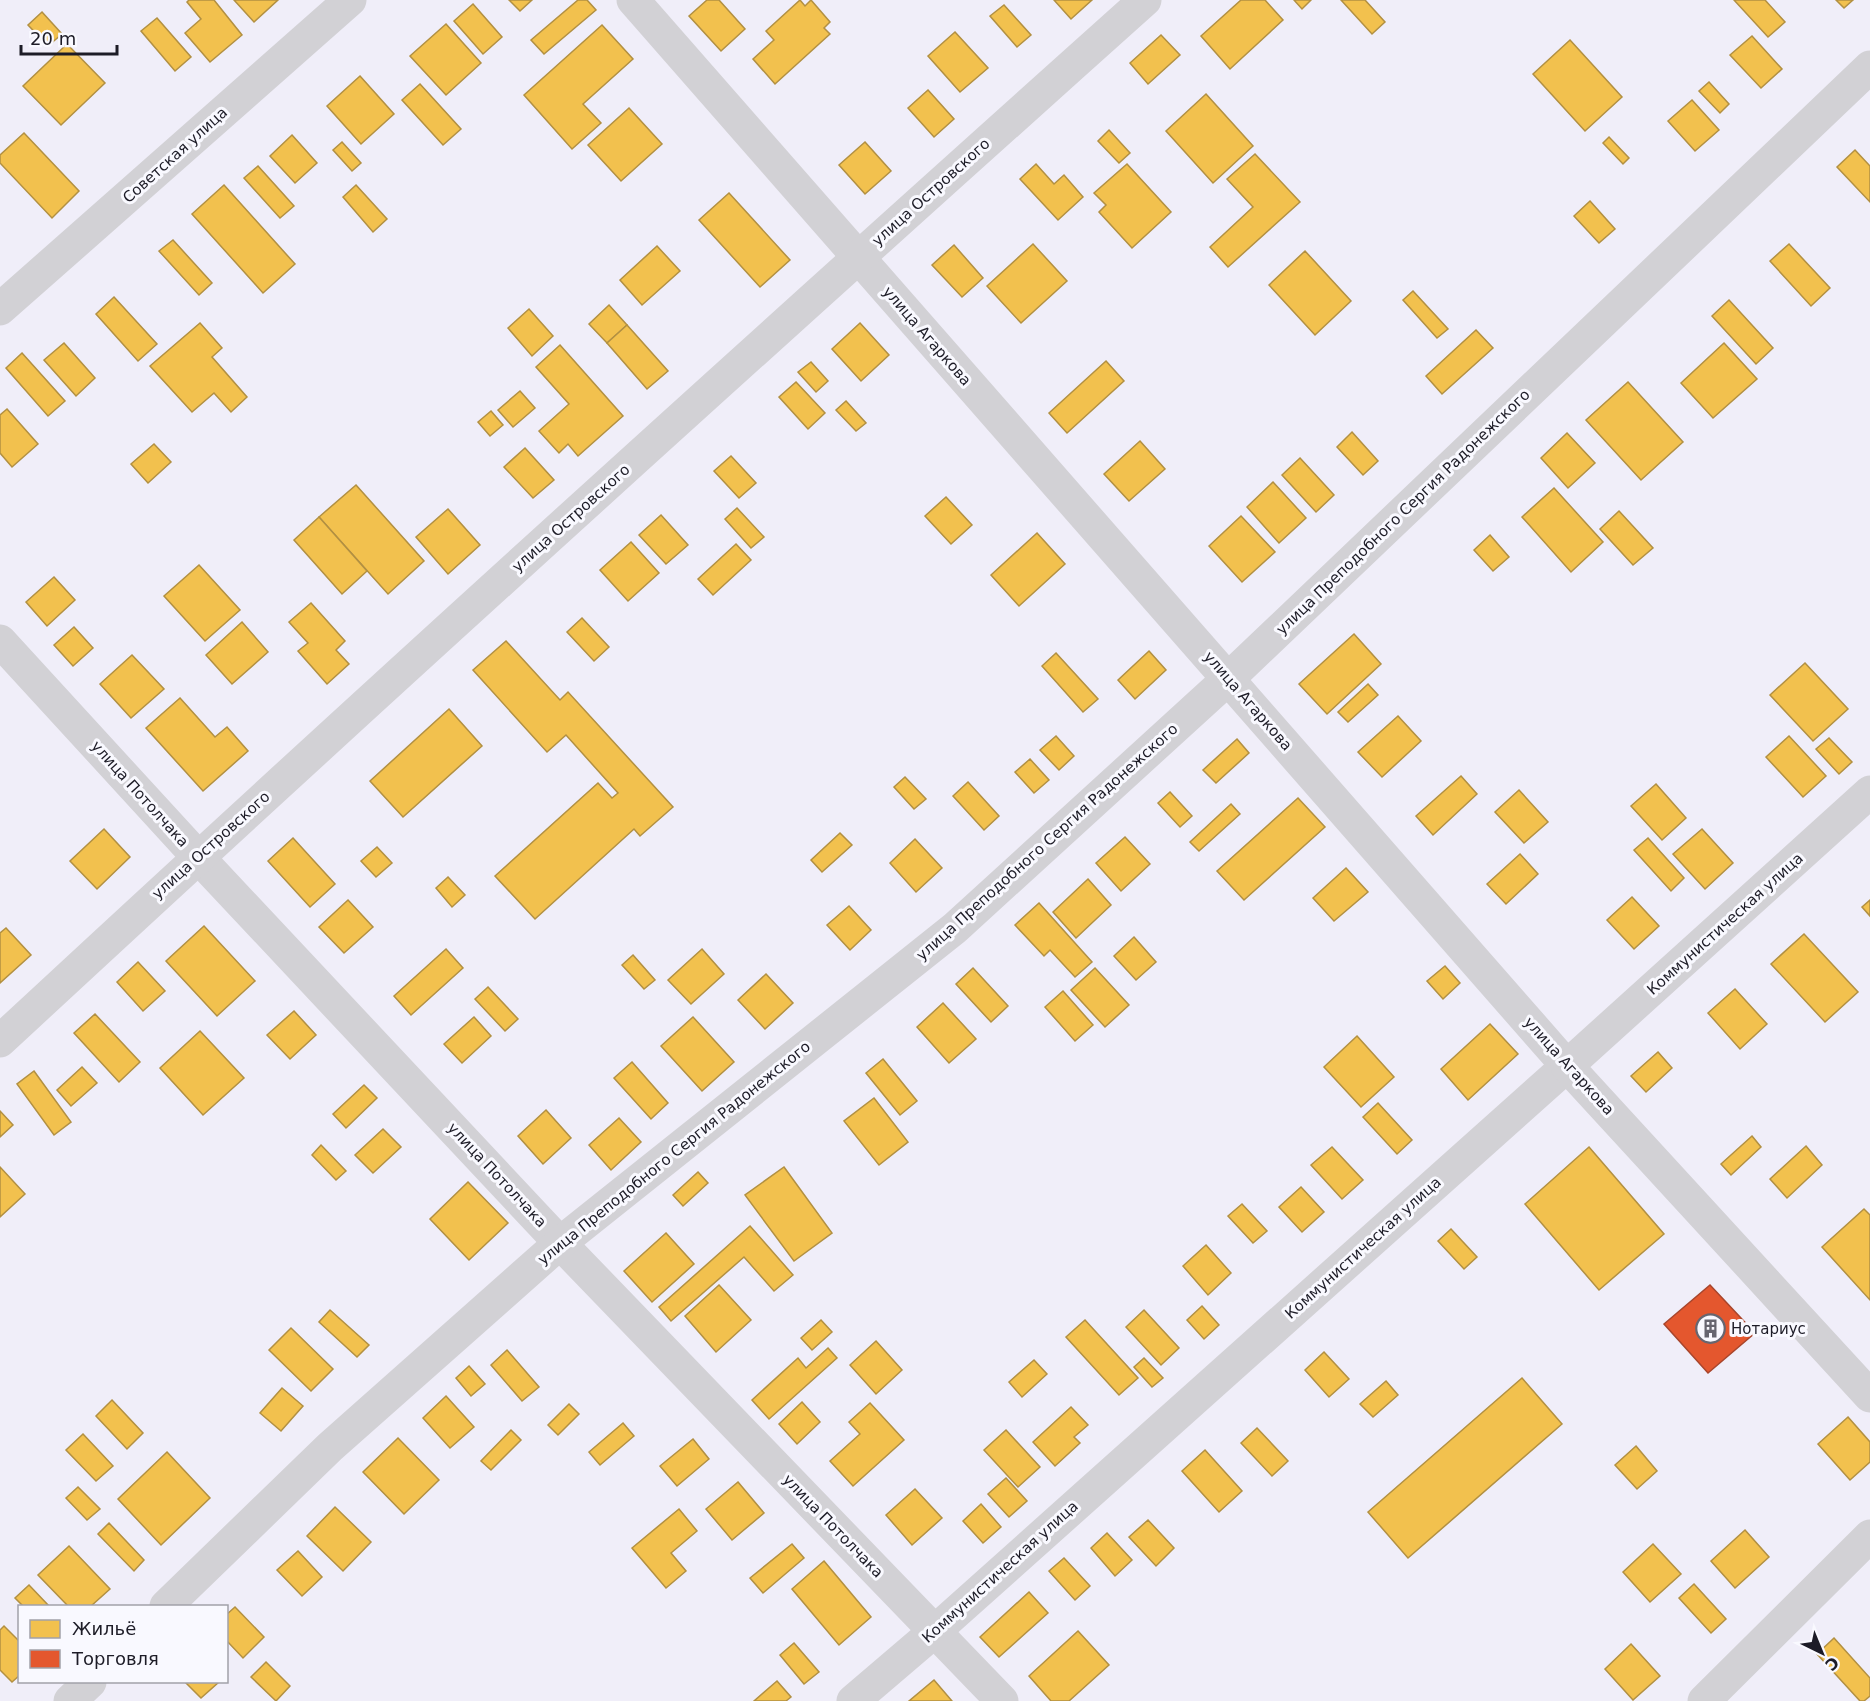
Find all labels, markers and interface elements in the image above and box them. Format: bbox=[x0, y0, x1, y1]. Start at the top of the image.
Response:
scale bar bbox=[21, 18, 117, 56]
text: 20 m bbox=[30, 28, 76, 49]
street label: Советская улица bbox=[119, 103, 231, 207]
street label: улица Островского bbox=[868, 134, 994, 250]
street label: улица Агаркова bbox=[879, 283, 975, 389]
street label: улица Преподобного Сергия Радонежского bbox=[1272, 386, 1534, 638]
street label: улица Островского bbox=[508, 460, 634, 576]
street label: улица Агаркова bbox=[1200, 648, 1296, 754]
street label: улица Преподобного Сергия Радонежского bbox=[913, 720, 1181, 964]
street label: улица Потолчака bbox=[88, 737, 192, 851]
street label: улица Островского bbox=[148, 787, 274, 903]
street label: Коммунистическая улица bbox=[1643, 849, 1807, 999]
street label: улица Агаркова bbox=[1520, 1013, 1618, 1119]
street label: улица Преподобного Сергия Радонежского bbox=[534, 1037, 814, 1269]
street label: улица Потолчака bbox=[444, 1119, 550, 1231]
street label: Коммунистическая улица bbox=[1281, 1173, 1445, 1323]
building icon: Нотариус bbox=[1694, 1313, 1726, 1345]
place label: Нотариус bbox=[1731, 1320, 1806, 1338]
street label: улица Потолчака bbox=[779, 1471, 887, 1581]
street label: Коммунистическая улица bbox=[918, 1497, 1082, 1647]
legend bbox=[18, 1605, 228, 1683]
text: Жильё bbox=[72, 1618, 136, 1639]
north arrow bbox=[1792, 1623, 1852, 1683]
text: Торговля bbox=[71, 1648, 159, 1669]
text: С bbox=[1821, 1653, 1843, 1675]

